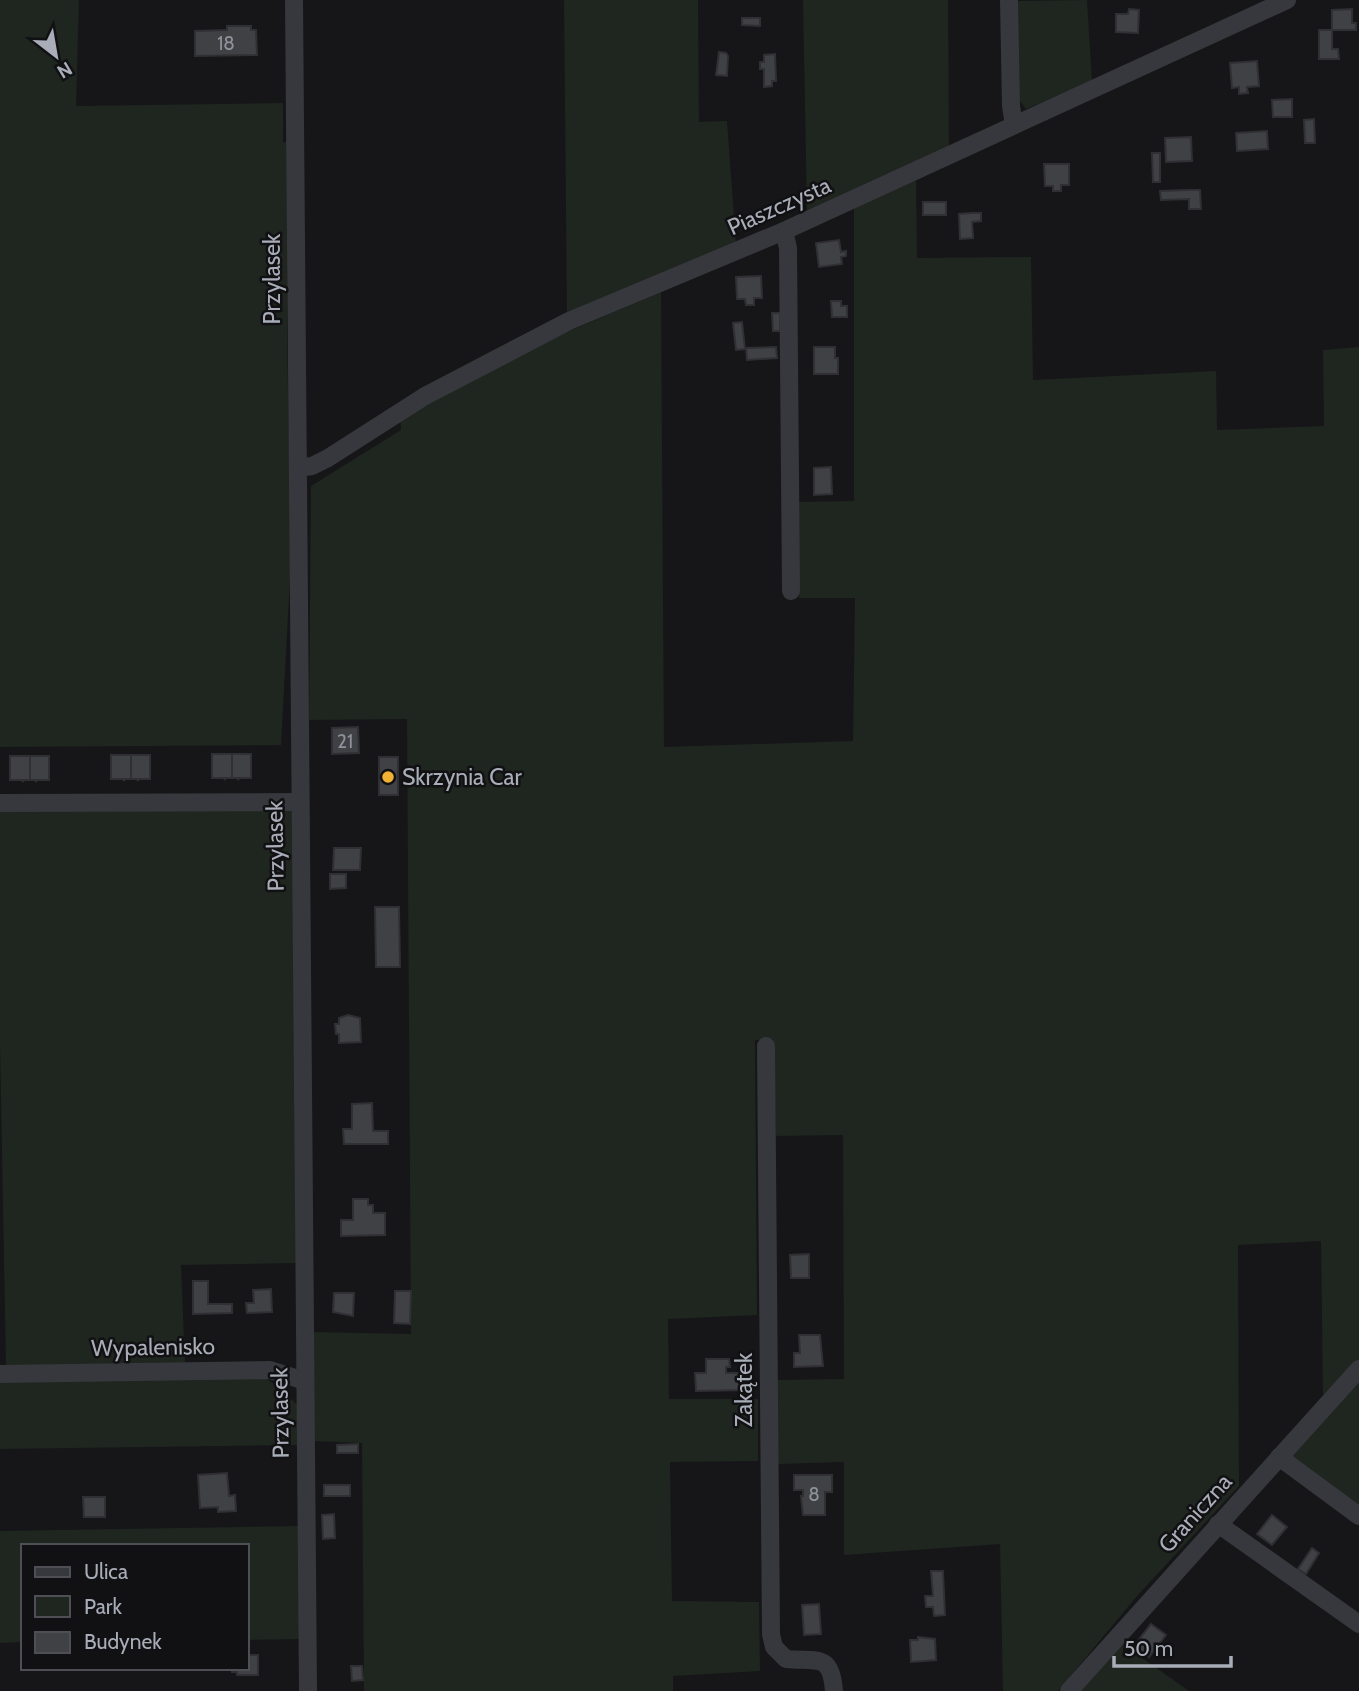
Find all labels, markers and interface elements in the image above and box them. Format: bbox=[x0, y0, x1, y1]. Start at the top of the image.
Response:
north arrow bbox=[21, 21, 91, 91]
house number: 18 bbox=[217, 32, 235, 55]
text: N bbox=[53, 57, 76, 83]
street label: Piaszczysta bbox=[723, 171, 835, 241]
street label: Przylasek bbox=[258, 233, 286, 324]
house number: 21 bbox=[337, 730, 353, 753]
place label: Skrzynia Car bbox=[402, 763, 522, 791]
marker: Skrzynia Car bbox=[380, 769, 396, 785]
street label: Przylasek bbox=[260, 800, 290, 892]
street label: Wypalenisko bbox=[91, 1332, 215, 1362]
street label: Zakątek bbox=[730, 1352, 758, 1427]
street label: Przylasek bbox=[265, 1367, 295, 1459]
street label: Graniczna bbox=[1152, 1468, 1238, 1558]
house number: 8 bbox=[808, 1483, 820, 1506]
legend bbox=[21, 1544, 248, 1670]
text: Ulica bbox=[84, 1559, 128, 1584]
text: Park bbox=[84, 1594, 122, 1619]
scale bar bbox=[1114, 1624, 1231, 1668]
text: Budynek bbox=[84, 1629, 162, 1654]
text: 50 m bbox=[1124, 1636, 1173, 1661]

